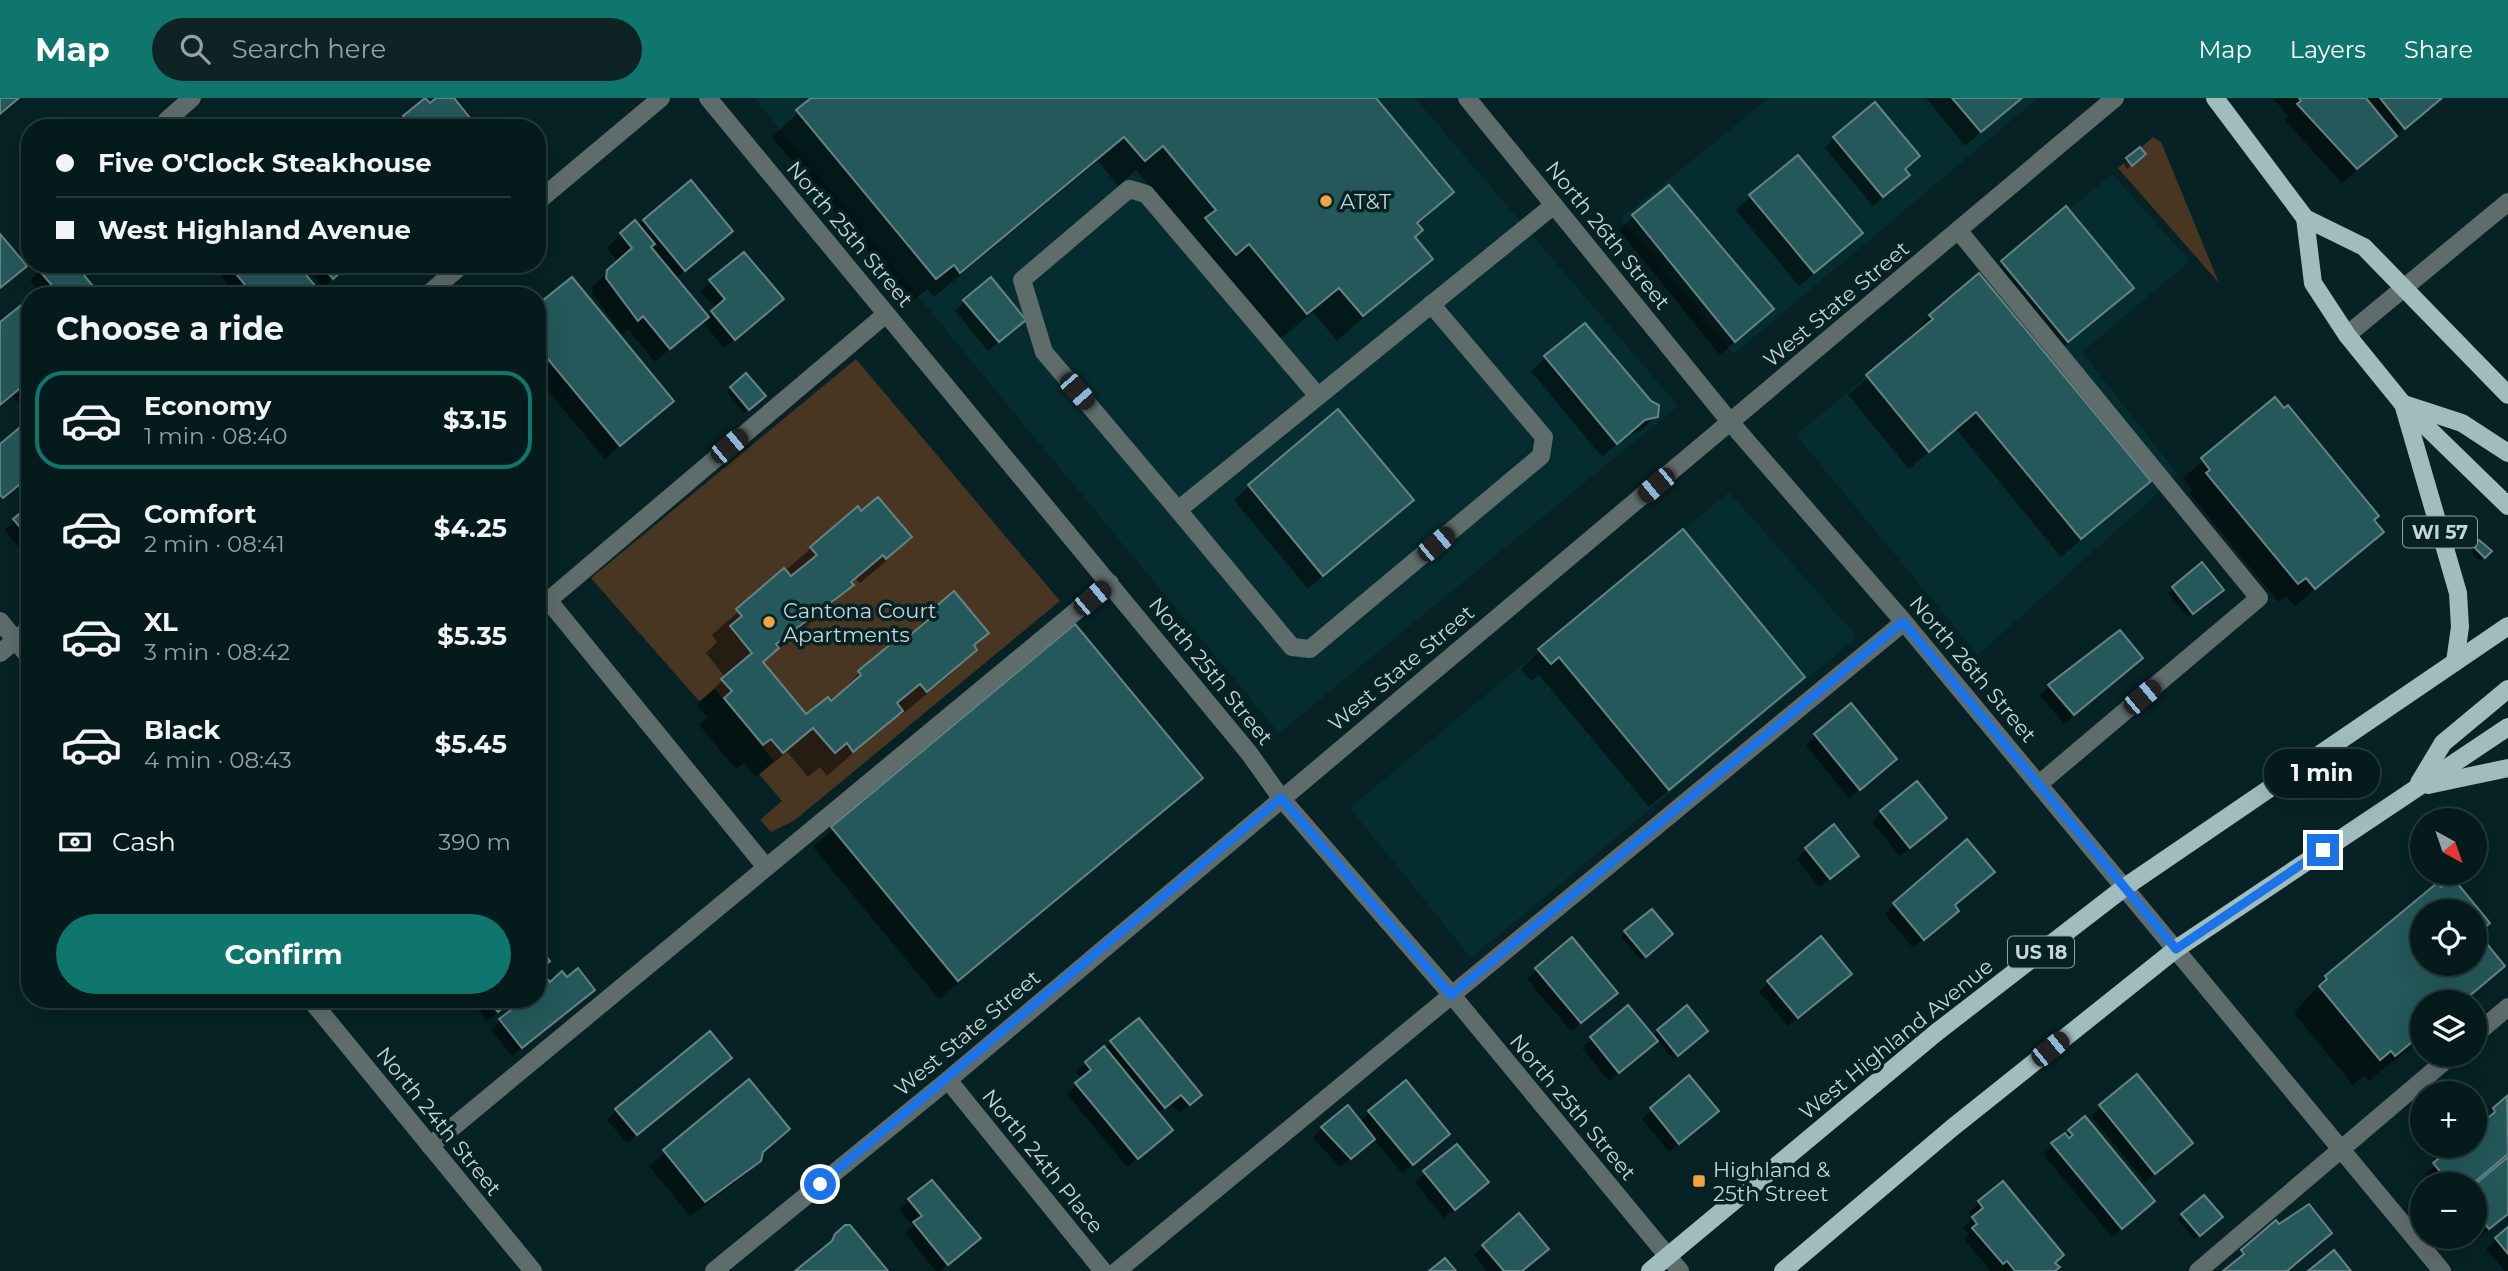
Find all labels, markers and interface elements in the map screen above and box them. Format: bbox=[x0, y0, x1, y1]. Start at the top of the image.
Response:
search box bbox=[152, 18, 642, 81]
text: Map bbox=[35, 29, 110, 69]
icon: search bbox=[176, 30, 214, 68]
text: Search here bbox=[232, 33, 386, 65]
text: Map bbox=[2198, 35, 2252, 64]
text: Layers bbox=[2290, 35, 2366, 64]
text: Share bbox=[2404, 35, 2473, 64]
text: Five O'Clock Steakhouse bbox=[98, 147, 432, 179]
street label: North 25th Street bbox=[782, 156, 918, 312]
street label: North 26th Street bbox=[1541, 156, 1675, 314]
place label: AT&T bbox=[1340, 189, 1391, 214]
marker: AT&T bbox=[1318, 193, 1334, 209]
text: West Highland Avenue bbox=[98, 214, 411, 246]
street label: West State Street bbox=[1758, 236, 1914, 372]
text: Choose a ride bbox=[56, 309, 284, 348]
car bbox=[1056, 368, 1099, 414]
icon: car bbox=[60, 389, 123, 452]
text: Economy bbox=[144, 390, 271, 422]
text: $3.15 bbox=[443, 404, 507, 436]
text: 1 min · 08:40 bbox=[144, 422, 288, 450]
car bbox=[707, 424, 752, 468]
car bbox=[1634, 463, 1679, 507]
icon: car bbox=[60, 497, 123, 560]
text: Comfort bbox=[144, 498, 256, 530]
text: $4.25 bbox=[434, 512, 507, 544]
road number: WI 57 bbox=[2403, 516, 2477, 547]
car bbox=[1414, 522, 1459, 566]
text: 2 min · 08:41 bbox=[144, 530, 285, 558]
car bbox=[1070, 576, 1115, 620]
street label: North 26th Street bbox=[1904, 591, 2042, 747]
street label: North 25th Street bbox=[1144, 592, 1278, 750]
place label: Cantona Court Apartments bbox=[783, 598, 937, 647]
street label: West State Street bbox=[1323, 600, 1479, 736]
icon: car bbox=[60, 605, 123, 668]
text: XL bbox=[144, 606, 178, 638]
marker: Cantona Court Apartments bbox=[761, 614, 777, 630]
text: $5.35 bbox=[437, 620, 507, 652]
text: 3 min · 08:42 bbox=[144, 638, 290, 666]
car bbox=[2120, 675, 2165, 719]
icon: car bbox=[60, 713, 123, 776]
text: Black bbox=[144, 714, 220, 746]
text: $5.45 bbox=[435, 728, 507, 760]
text: 4 min · 08:43 bbox=[144, 746, 292, 774]
callout: 1 min bbox=[2265, 748, 2381, 798]
text: 1 min bbox=[2291, 759, 2353, 787]
north arrow bbox=[2410, 808, 2487, 886]
map controls bbox=[2410, 808, 2487, 1249]
icon: cash bbox=[56, 823, 94, 861]
text: Cash bbox=[112, 826, 176, 858]
text: 390 m bbox=[438, 828, 511, 856]
route end bbox=[2307, 834, 2339, 866]
button: locate bbox=[2410, 899, 2487, 976]
button: Confirm bbox=[56, 914, 511, 994]
road number: US 18 bbox=[2008, 936, 2074, 968]
street label: West Highland Avenue bbox=[1794, 953, 1998, 1125]
street label: West State Street bbox=[889, 965, 1045, 1101]
button: layers bbox=[2410, 990, 2487, 1067]
car bbox=[2028, 1028, 2073, 1070]
street label: North 25th Street bbox=[1505, 1029, 1641, 1185]
street label: North 24th Street bbox=[371, 1042, 507, 1200]
button: + bbox=[2410, 1081, 2487, 1158]
street label: North 24th Place bbox=[977, 1084, 1109, 1238]
place label: Highland & 25th Street bbox=[1713, 1157, 1830, 1206]
route start bbox=[804, 1168, 836, 1200]
button: − bbox=[2410, 1172, 2487, 1249]
marker: Highland & 25th Street bbox=[1691, 1173, 1707, 1189]

